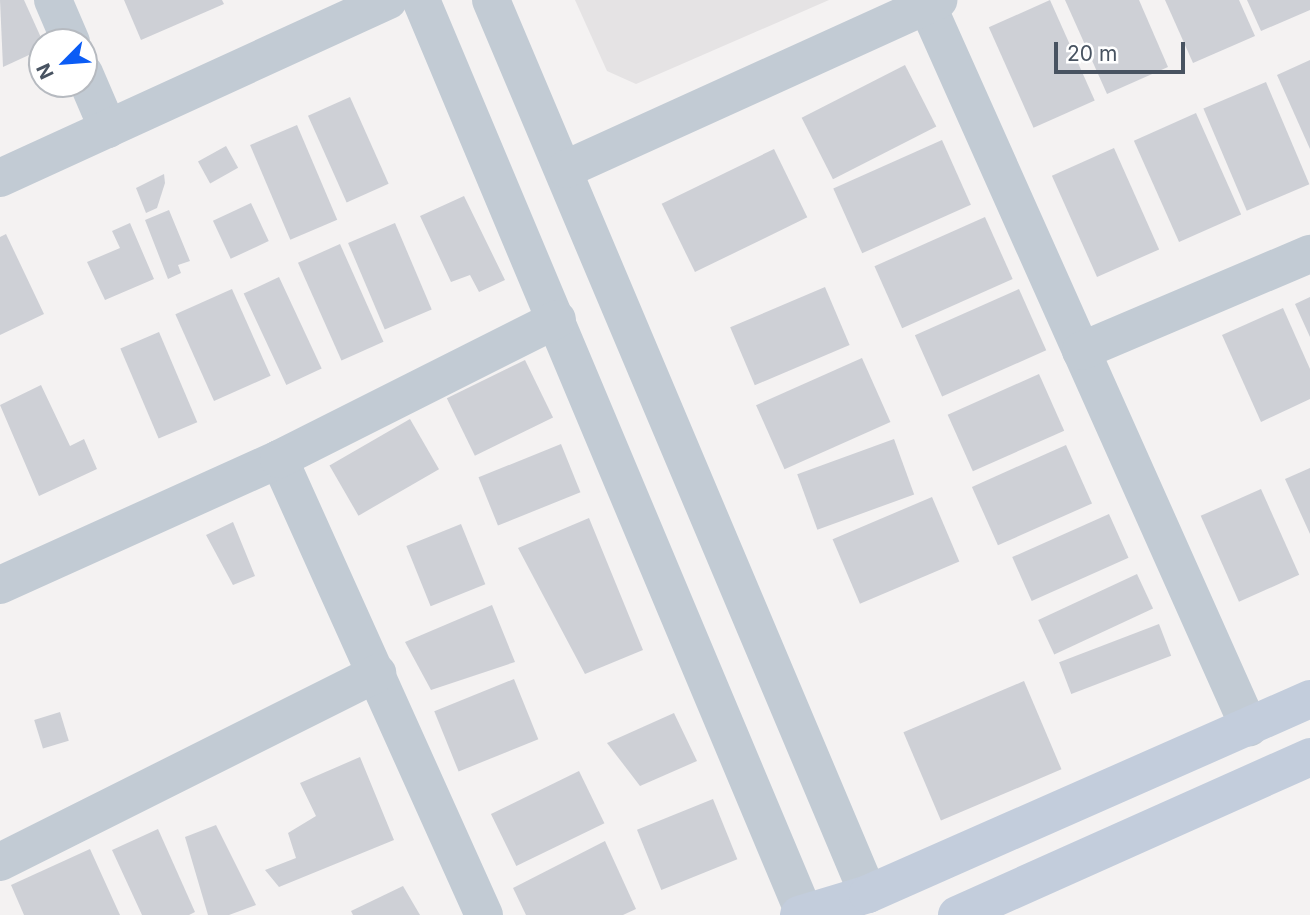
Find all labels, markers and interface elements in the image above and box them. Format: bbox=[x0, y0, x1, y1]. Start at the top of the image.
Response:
north arrow bbox=[28, 28, 98, 98]
scale bar bbox=[1058, 28, 1189, 72]
text: 20 m bbox=[1067, 41, 1117, 66]
text: N bbox=[32, 60, 59, 83]

